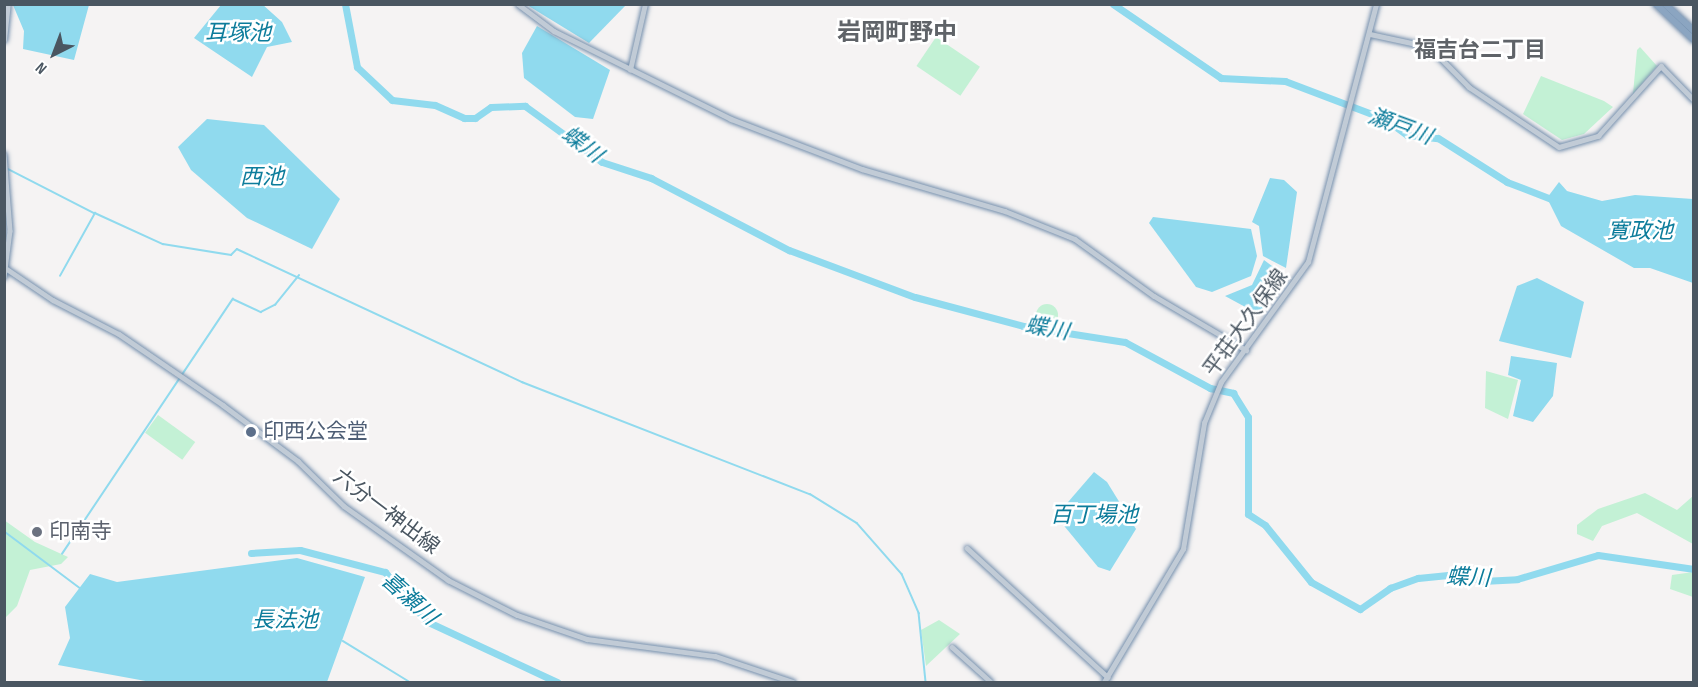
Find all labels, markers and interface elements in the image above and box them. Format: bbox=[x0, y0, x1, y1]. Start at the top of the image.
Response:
district label: 岩岡町野中 bbox=[837, 19, 957, 47]
water label: 耳塚池 bbox=[205, 21, 271, 47]
north arrow bbox=[24, 24, 84, 84]
district label: 福吉台二丁目 bbox=[1414, 38, 1546, 64]
text: N bbox=[32, 58, 51, 78]
water label: 瀬戸川 bbox=[1364, 103, 1436, 151]
water label: 蝶川 bbox=[556, 121, 608, 169]
water label: 西池 bbox=[240, 165, 284, 191]
water label: 寛政池 bbox=[1607, 219, 1673, 245]
street label: 平荘大久保線 bbox=[1199, 265, 1293, 381]
water label: 蝶川 bbox=[1023, 312, 1071, 346]
place label: 印西公会堂 bbox=[263, 419, 368, 445]
marker: 印西公会堂 bbox=[244, 425, 258, 439]
street label: 六分一神出線 bbox=[328, 464, 444, 560]
water label: 百丁場池 bbox=[1050, 503, 1138, 529]
place label: 印南寺 bbox=[49, 519, 112, 545]
marker: 印南寺 bbox=[30, 525, 44, 539]
water label: 蝶川 bbox=[1445, 564, 1491, 592]
water label: 喜瀬川 bbox=[376, 567, 442, 631]
water label: 長法池 bbox=[252, 608, 318, 634]

